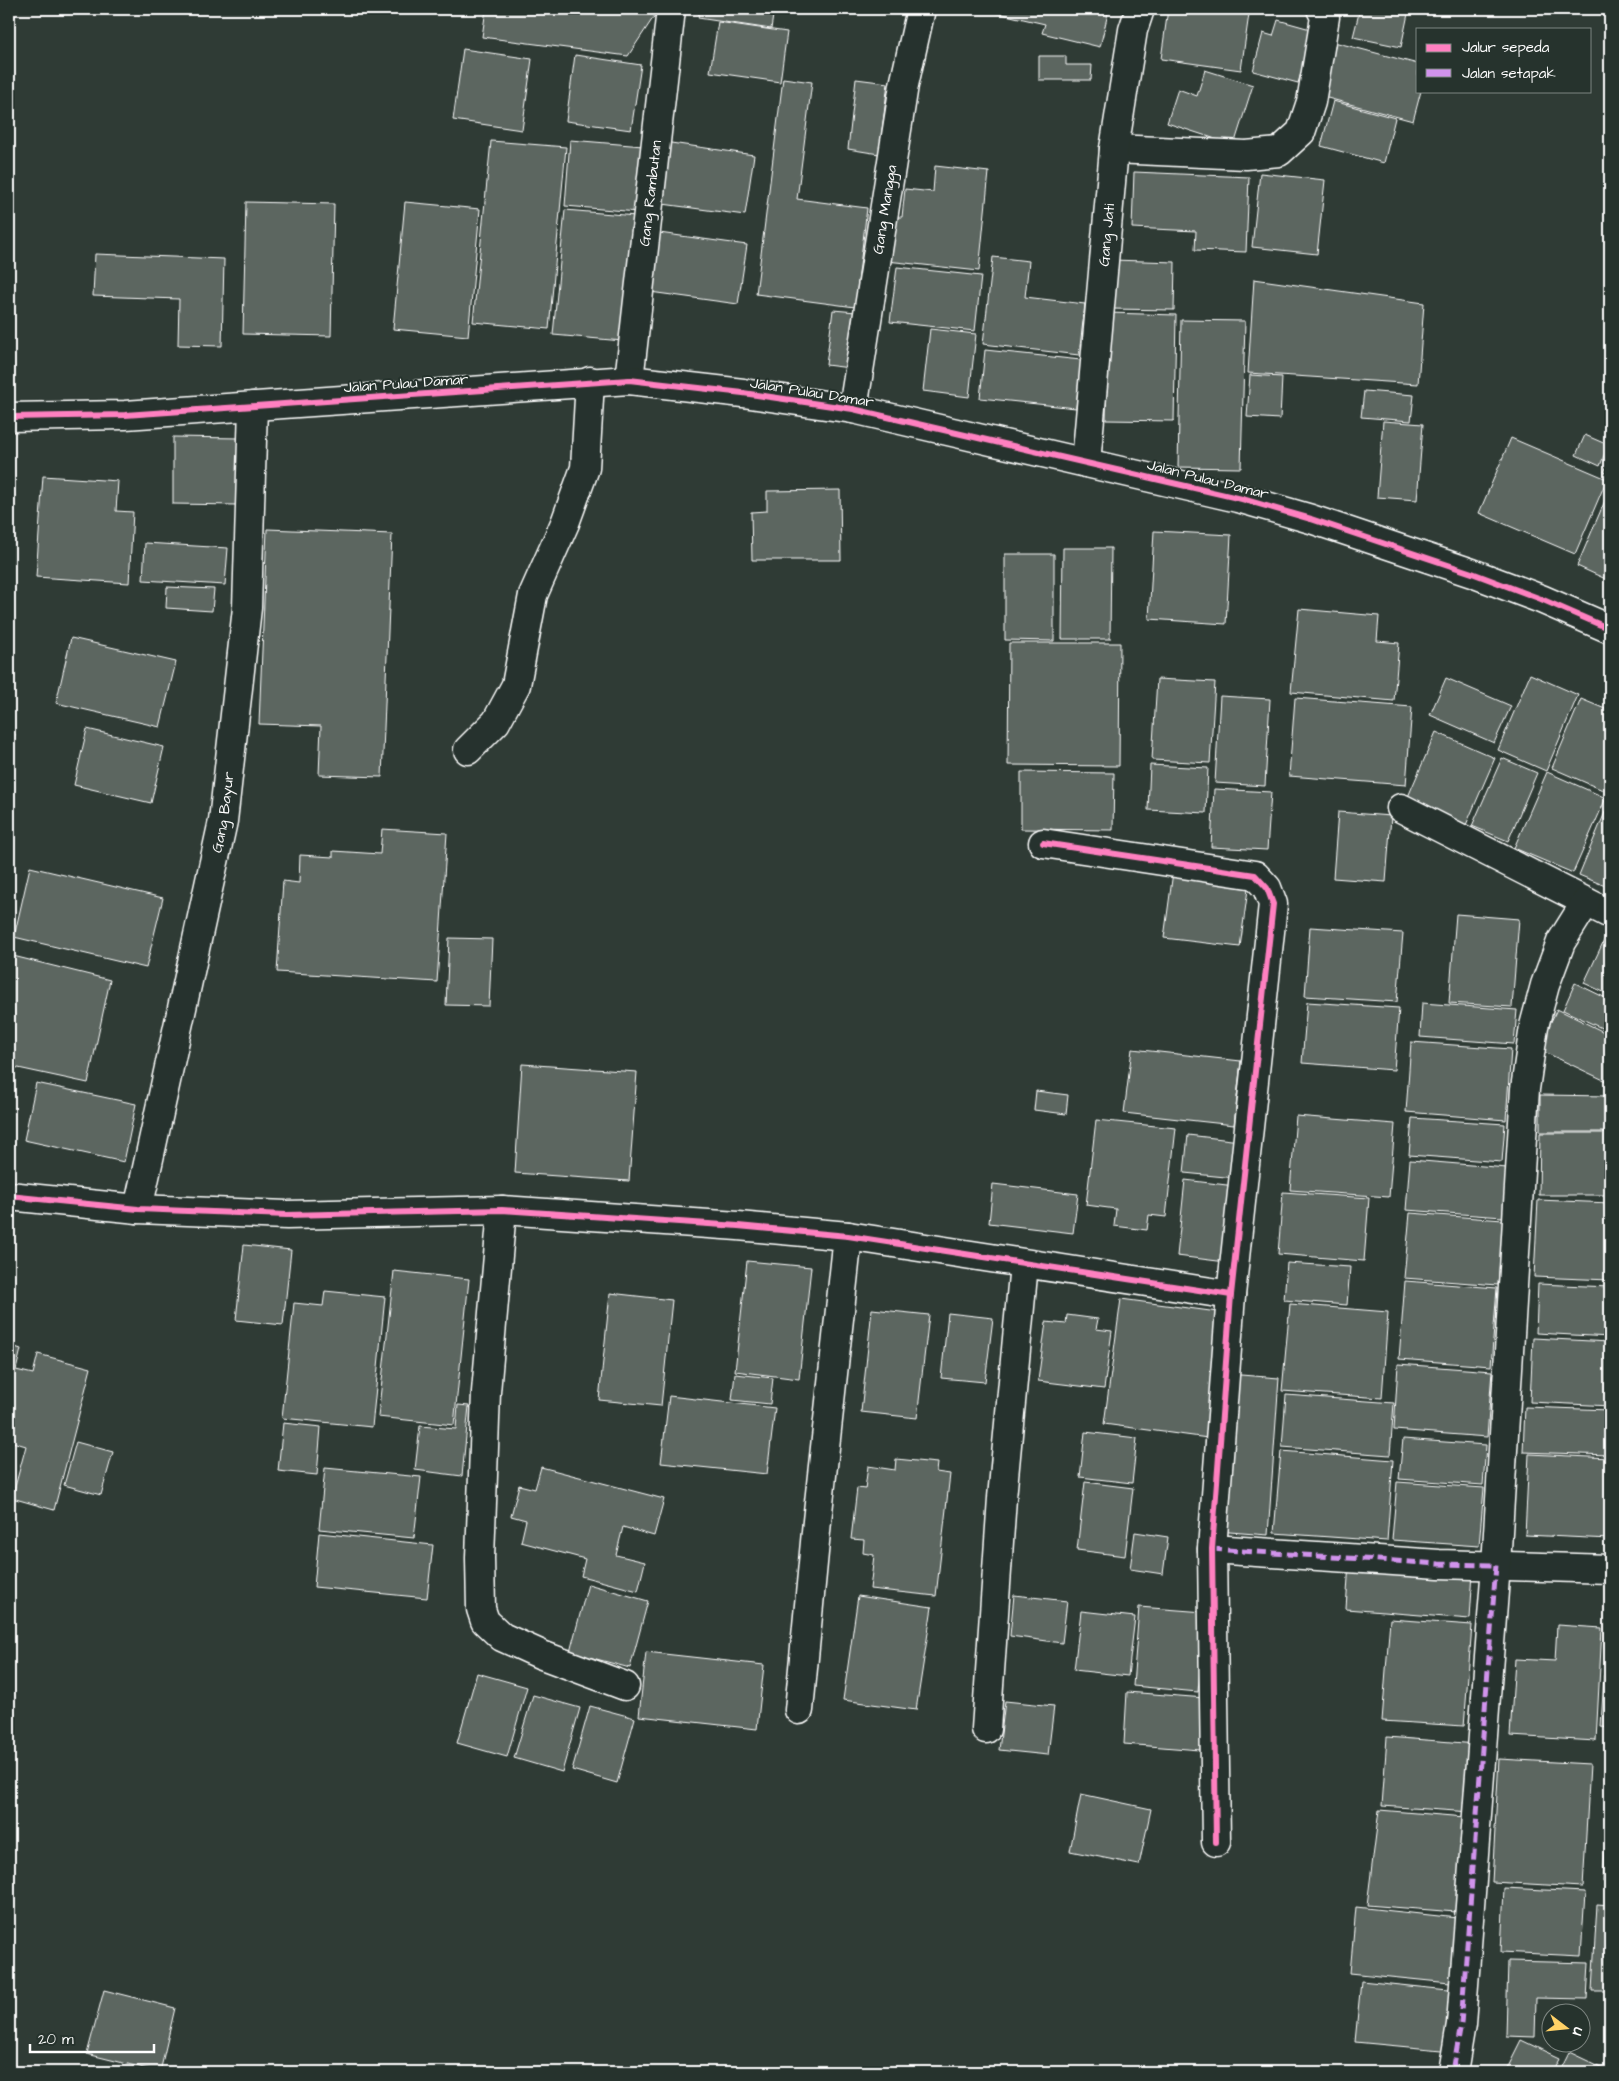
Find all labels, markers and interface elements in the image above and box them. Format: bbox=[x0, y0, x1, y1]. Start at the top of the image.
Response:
legend bbox=[1416, 28, 1592, 92]
text: Jalur sepeda bbox=[1462, 37, 1550, 58]
text: Jalan setapak bbox=[1462, 63, 1556, 84]
street label: Gang Rambutan bbox=[634, 139, 667, 247]
street label: Gang Mangga bbox=[868, 163, 902, 256]
street label: Gang Jati bbox=[1094, 202, 1120, 267]
street label: Jalan Pulau Damar bbox=[343, 369, 469, 398]
street label: Jalan Pulau Damar bbox=[749, 372, 875, 413]
street label: Jalan Pulau Damar bbox=[1145, 454, 1271, 505]
street label: Gang Bayur bbox=[206, 771, 239, 855]
north arrow bbox=[1542, 2004, 1592, 2054]
scale bar bbox=[30, 2021, 154, 2053]
text: U bbox=[1567, 2025, 1588, 2038]
text: 20 m bbox=[38, 2029, 74, 2050]

